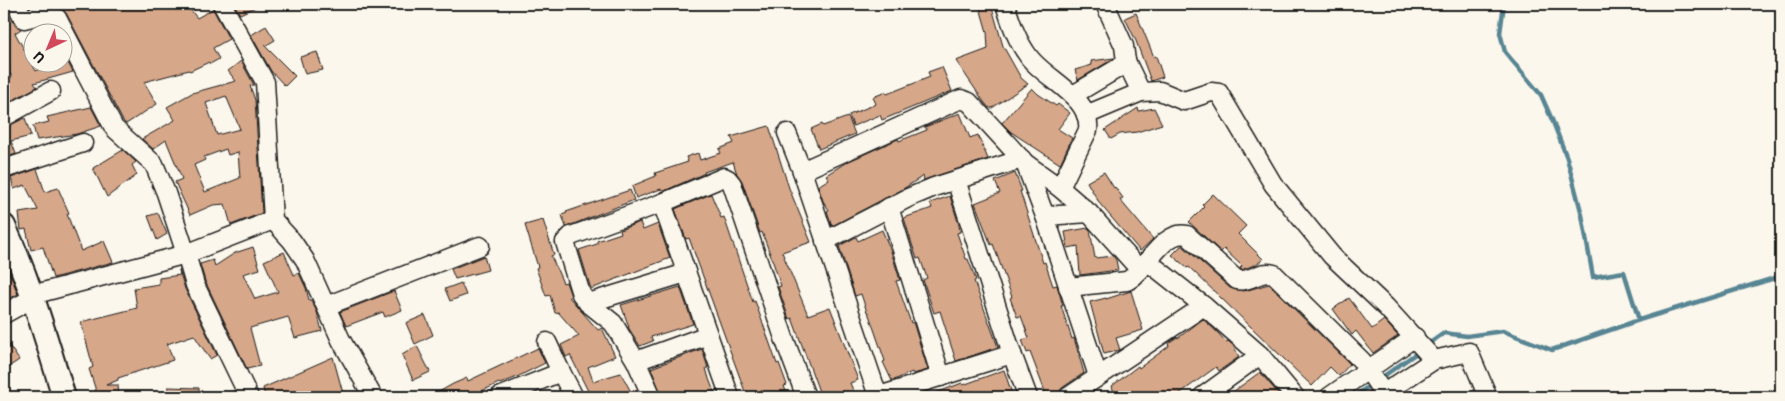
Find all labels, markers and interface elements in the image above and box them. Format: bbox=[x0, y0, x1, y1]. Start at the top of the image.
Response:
north arrow bbox=[22, 22, 72, 72]
text: U bbox=[28, 47, 49, 68]

